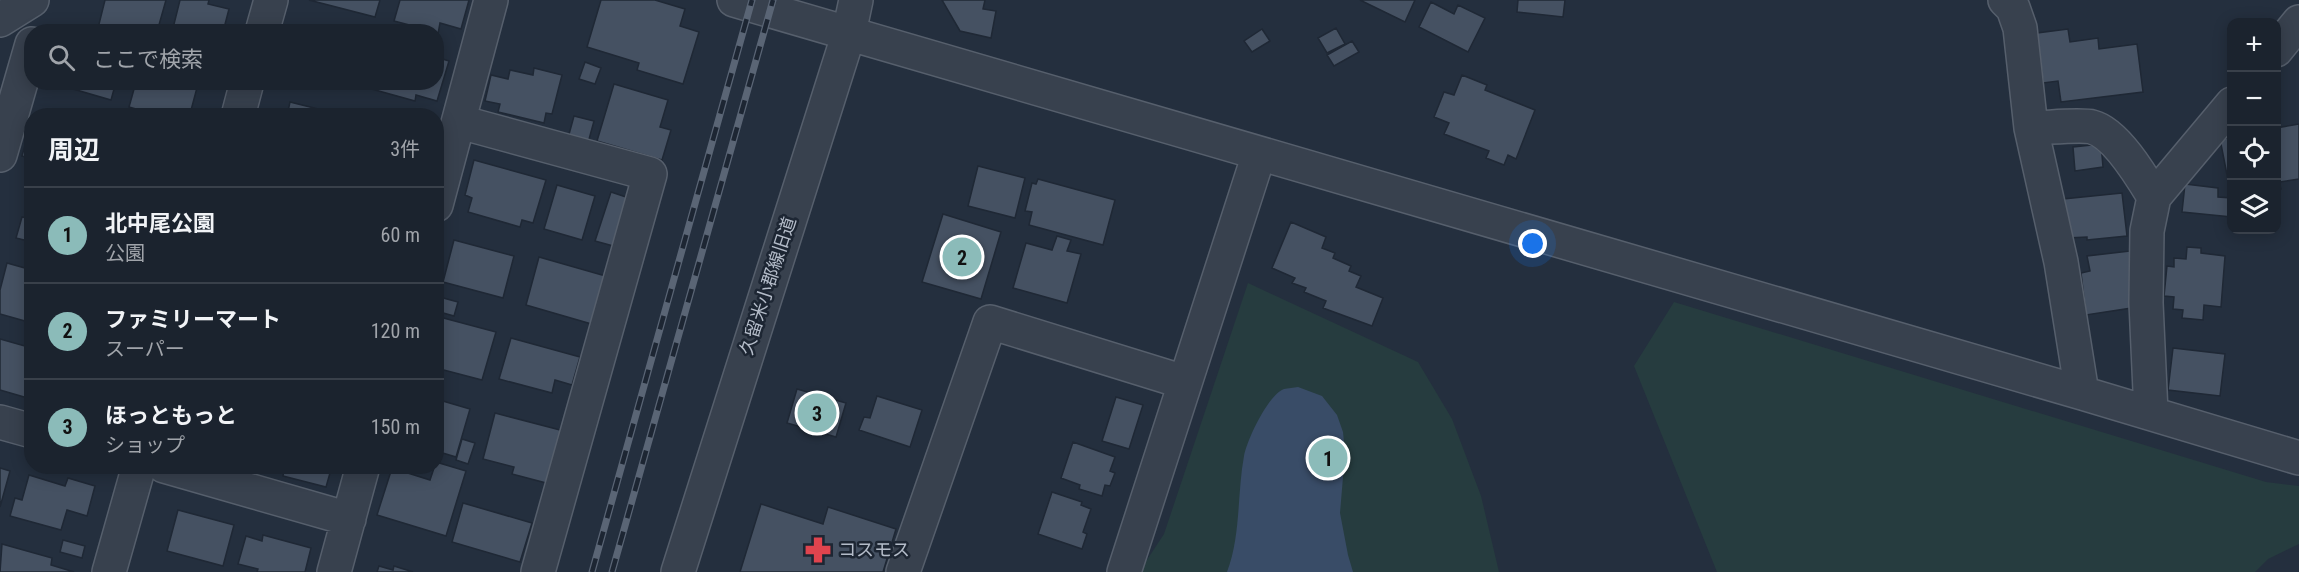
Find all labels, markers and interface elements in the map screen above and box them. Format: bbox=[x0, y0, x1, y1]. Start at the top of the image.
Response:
map controls bbox=[2227, 18, 2281, 234]
button: + bbox=[2227, 18, 2281, 72]
search box bbox=[24, 24, 444, 90]
icon: search bbox=[45, 41, 78, 74]
text: ここで検索 bbox=[93, 47, 203, 72]
button: − bbox=[2227, 72, 2281, 126]
button: locate bbox=[2227, 126, 2281, 180]
text: 周辺 bbox=[48, 135, 100, 165]
text: 3件 bbox=[390, 137, 420, 161]
button: layers bbox=[2227, 180, 2281, 234]
text: 北中尾公園 bbox=[105, 211, 215, 236]
street label: 久留米小郡線旧道 bbox=[735, 214, 800, 358]
text: 1 bbox=[62, 223, 73, 247]
text: 60 m bbox=[381, 223, 420, 247]
your location bbox=[1518, 229, 1547, 258]
pin: 2 bbox=[942, 234, 982, 280]
text: 公園 bbox=[105, 241, 145, 265]
text: ファミリーマート bbox=[105, 307, 281, 332]
text: 2 bbox=[62, 319, 73, 343]
text: 120 m bbox=[371, 319, 420, 343]
text: スーパー bbox=[105, 337, 185, 361]
pin: 3 bbox=[798, 390, 836, 436]
text: ほっともっと bbox=[105, 403, 237, 428]
text: 3 bbox=[62, 415, 73, 439]
text: 150 m bbox=[371, 415, 420, 439]
text: ショップ bbox=[105, 433, 185, 457]
pin: 1 bbox=[1308, 436, 1348, 480]
pharmacy icon: コスモス bbox=[803, 535, 833, 565]
place label: コスモス bbox=[838, 539, 910, 560]

